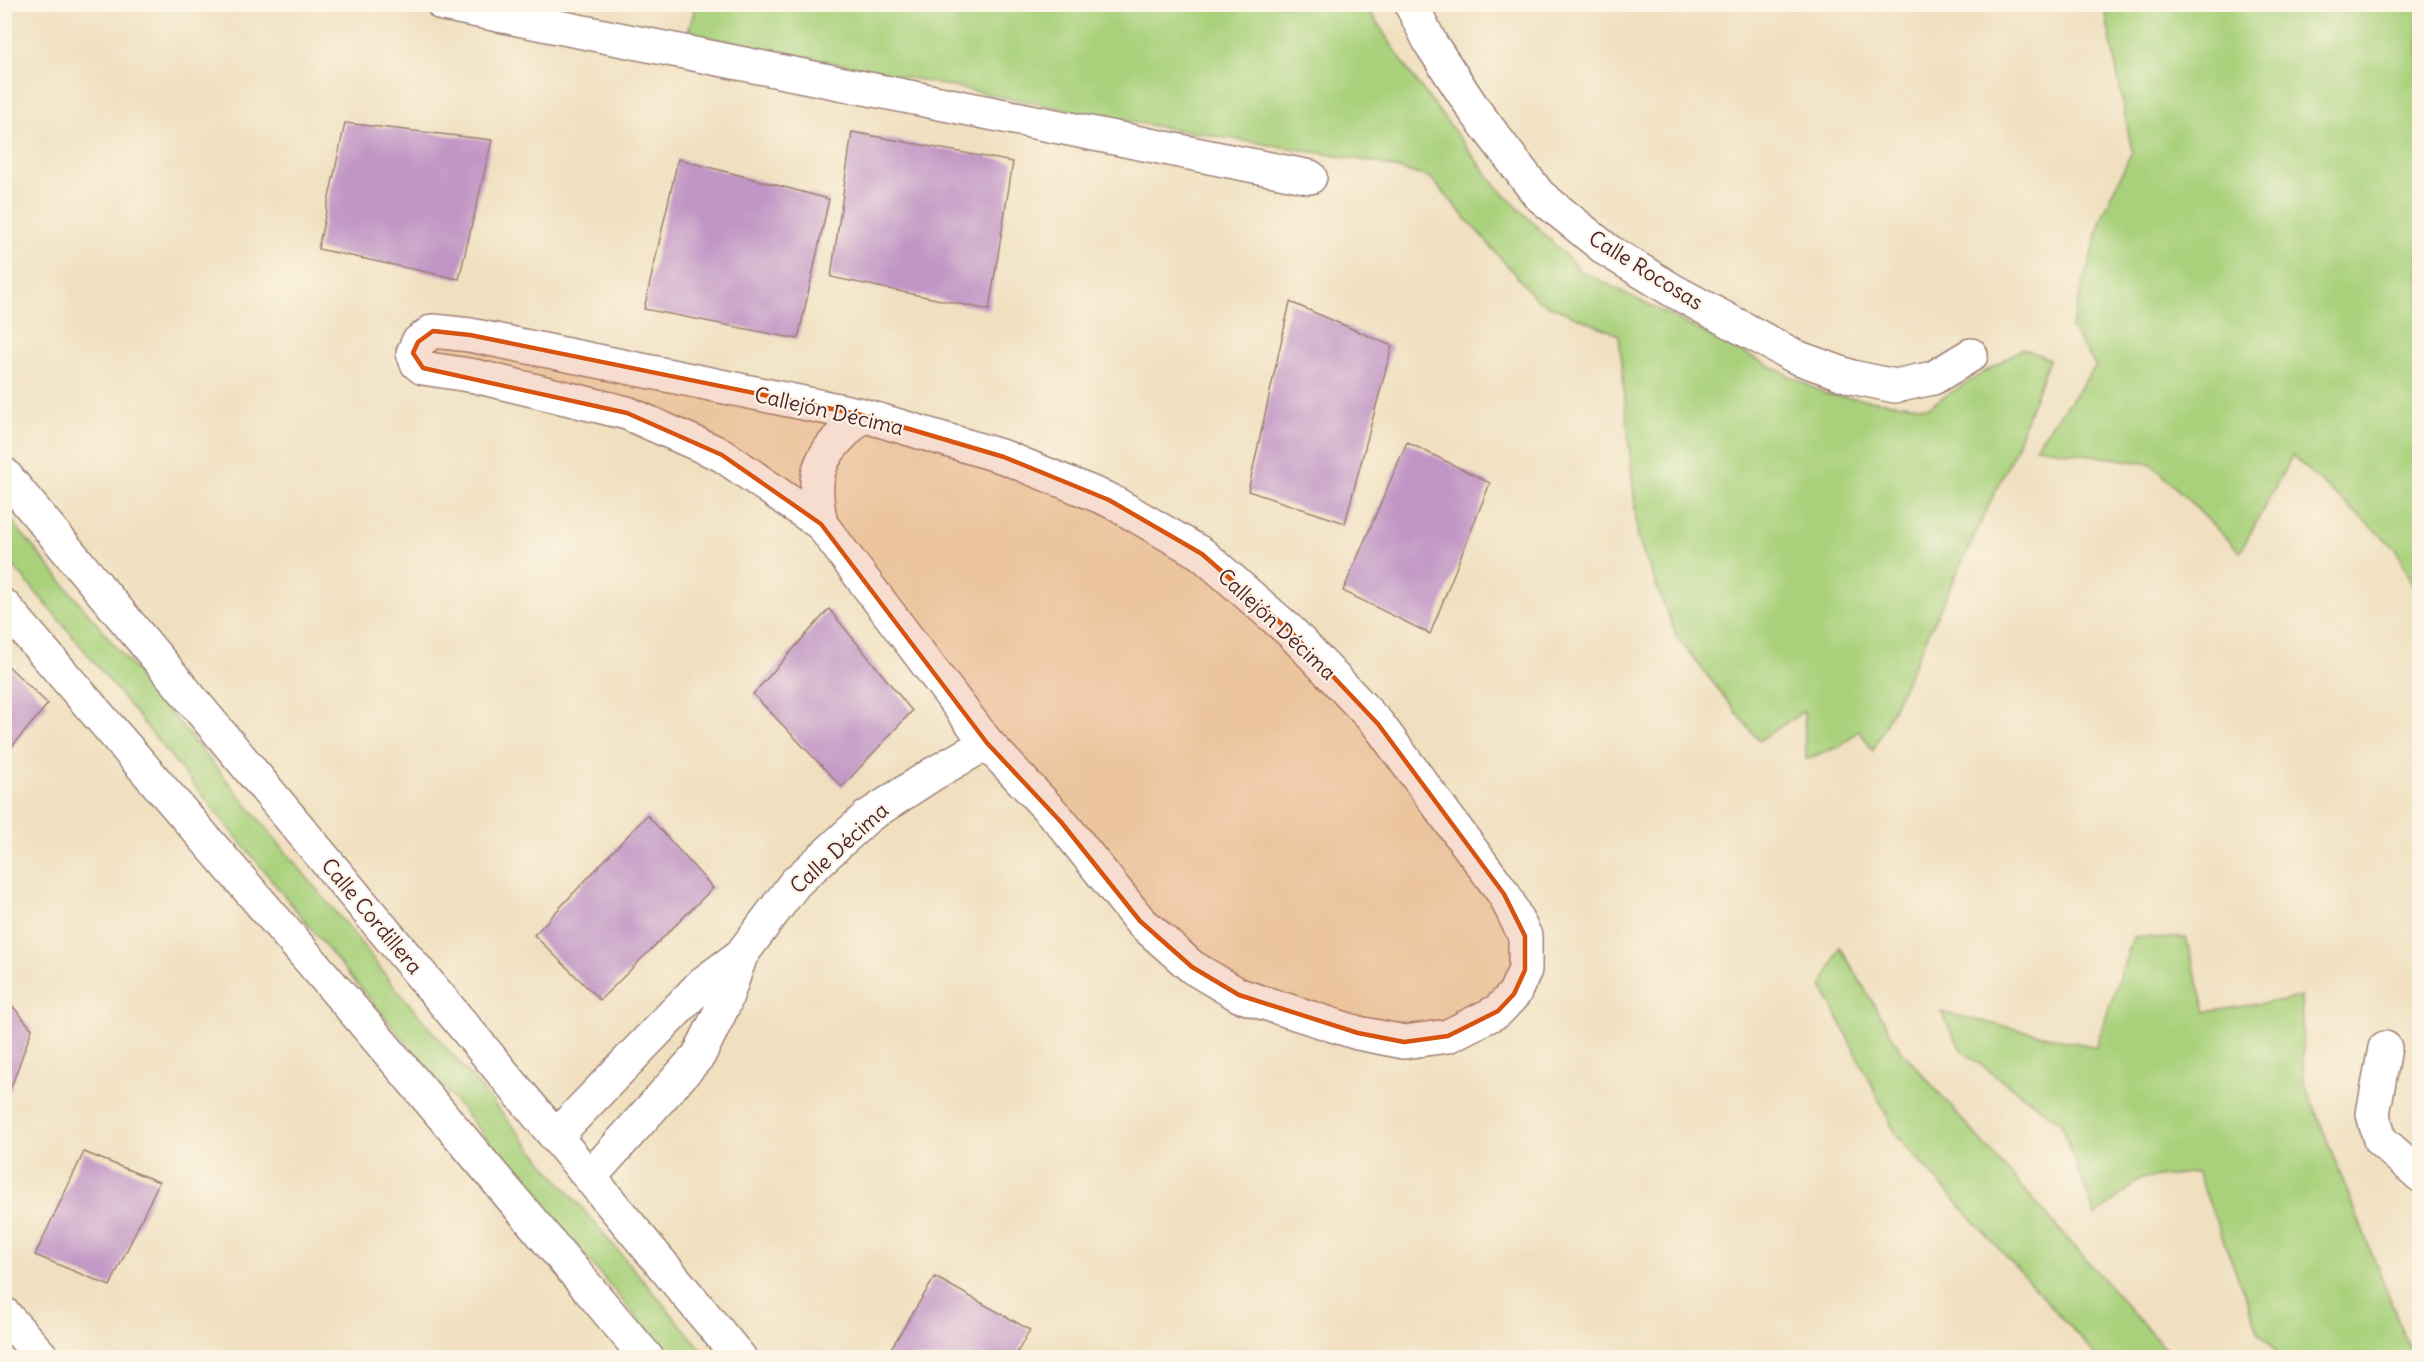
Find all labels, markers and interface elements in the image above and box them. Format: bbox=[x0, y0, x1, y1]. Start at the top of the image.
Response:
street label: Calle Rocosas bbox=[1584, 224, 1708, 316]
street label: Callejón Décima bbox=[752, 381, 906, 441]
street label: Callejón Décima bbox=[1212, 562, 1342, 686]
street label: Calle Décima bbox=[784, 797, 894, 899]
street label: Calle Cordillera bbox=[316, 852, 428, 980]

